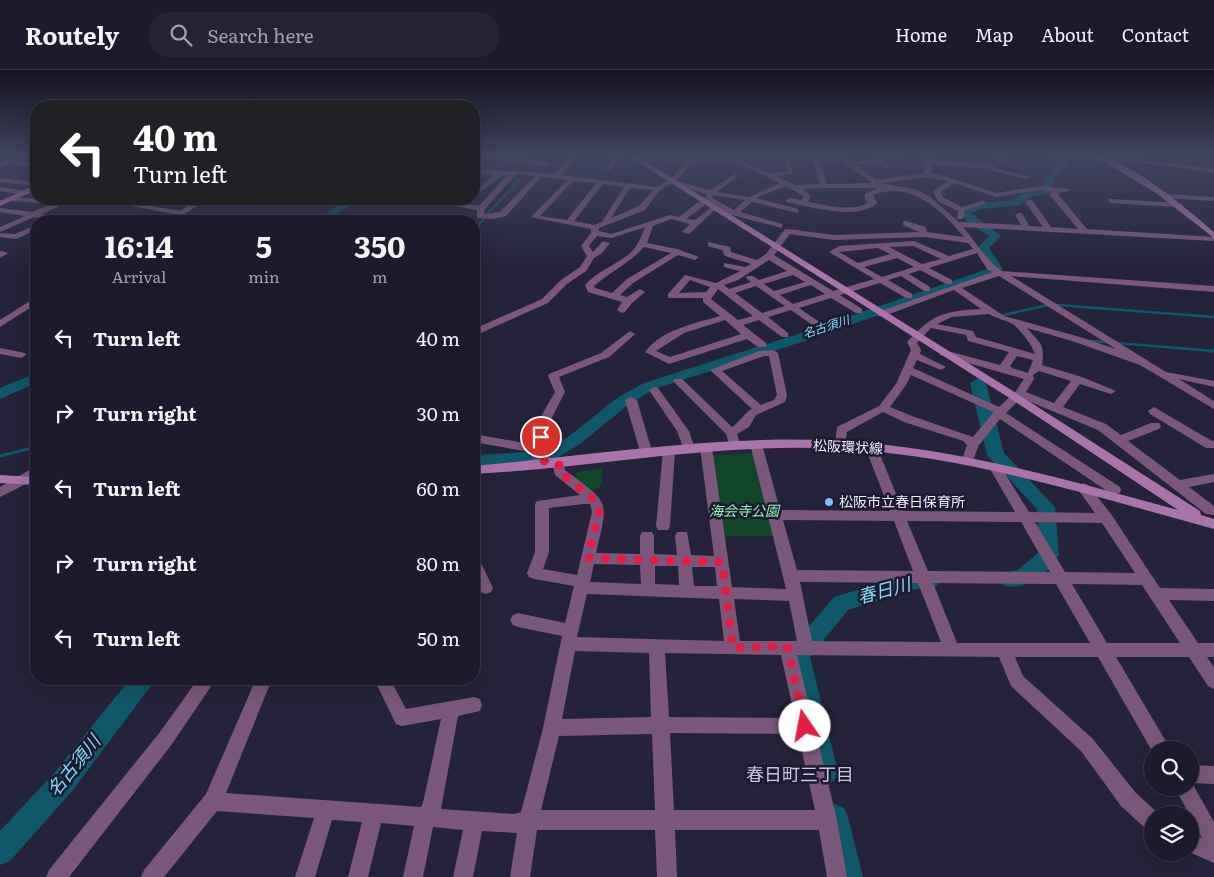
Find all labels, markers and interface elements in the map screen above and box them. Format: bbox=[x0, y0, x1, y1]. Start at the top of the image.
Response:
search box bbox=[149, 12, 499, 57]
text: Routely bbox=[25, 17, 119, 52]
icon: search bbox=[167, 21, 195, 49]
text: Search here bbox=[207, 21, 314, 49]
text: Home bbox=[895, 21, 947, 48]
text: Map bbox=[975, 21, 1013, 48]
text: About bbox=[1041, 21, 1094, 48]
text: Contact bbox=[1122, 21, 1189, 48]
text: 40 m bbox=[133, 110, 218, 162]
icon: left bbox=[50, 120, 115, 185]
text: Turn left bbox=[133, 157, 227, 190]
text: 16:14 bbox=[104, 223, 174, 267]
text: 5 bbox=[256, 223, 272, 267]
text: 350 bbox=[354, 223, 406, 267]
text: Arrival bbox=[112, 264, 166, 288]
text: min bbox=[248, 264, 280, 288]
text: m bbox=[372, 264, 388, 288]
water label: 名古須川 bbox=[800, 309, 853, 342]
icon: left bbox=[50, 324, 78, 352]
text: Turn left bbox=[93, 324, 180, 352]
text: 40 m bbox=[416, 324, 460, 352]
icon: right bbox=[50, 399, 78, 427]
text: Turn right bbox=[93, 399, 197, 427]
text: 30 m bbox=[416, 399, 460, 427]
pin bbox=[520, 416, 562, 458]
icon: arrive bbox=[527, 423, 555, 451]
street label: 松阪環状線 bbox=[813, 434, 884, 458]
icon: left bbox=[50, 474, 78, 502]
text: Turn left bbox=[93, 474, 180, 502]
text: 60 m bbox=[417, 474, 460, 502]
place label: 松阪市立春日保育所 bbox=[839, 491, 965, 511]
marker: 松阪市立春日保育所 bbox=[823, 496, 835, 508]
park label: 海会寺公園 bbox=[709, 500, 781, 520]
icon: right bbox=[50, 549, 78, 577]
text: Turn right bbox=[93, 549, 197, 577]
text: 80 m bbox=[416, 549, 460, 577]
water label: 春日川 bbox=[854, 569, 915, 610]
icon: left bbox=[50, 624, 78, 652]
text: Turn left bbox=[93, 624, 180, 652]
text: 50 m bbox=[417, 624, 460, 652]
position arrow bbox=[778, 699, 830, 751]
water label: 名古須川 bbox=[40, 727, 107, 802]
map controls bbox=[1144, 741, 1199, 861]
button: search bbox=[1144, 741, 1199, 796]
district label: 春日町三丁目 bbox=[746, 760, 854, 787]
button: layers bbox=[1144, 806, 1199, 861]

